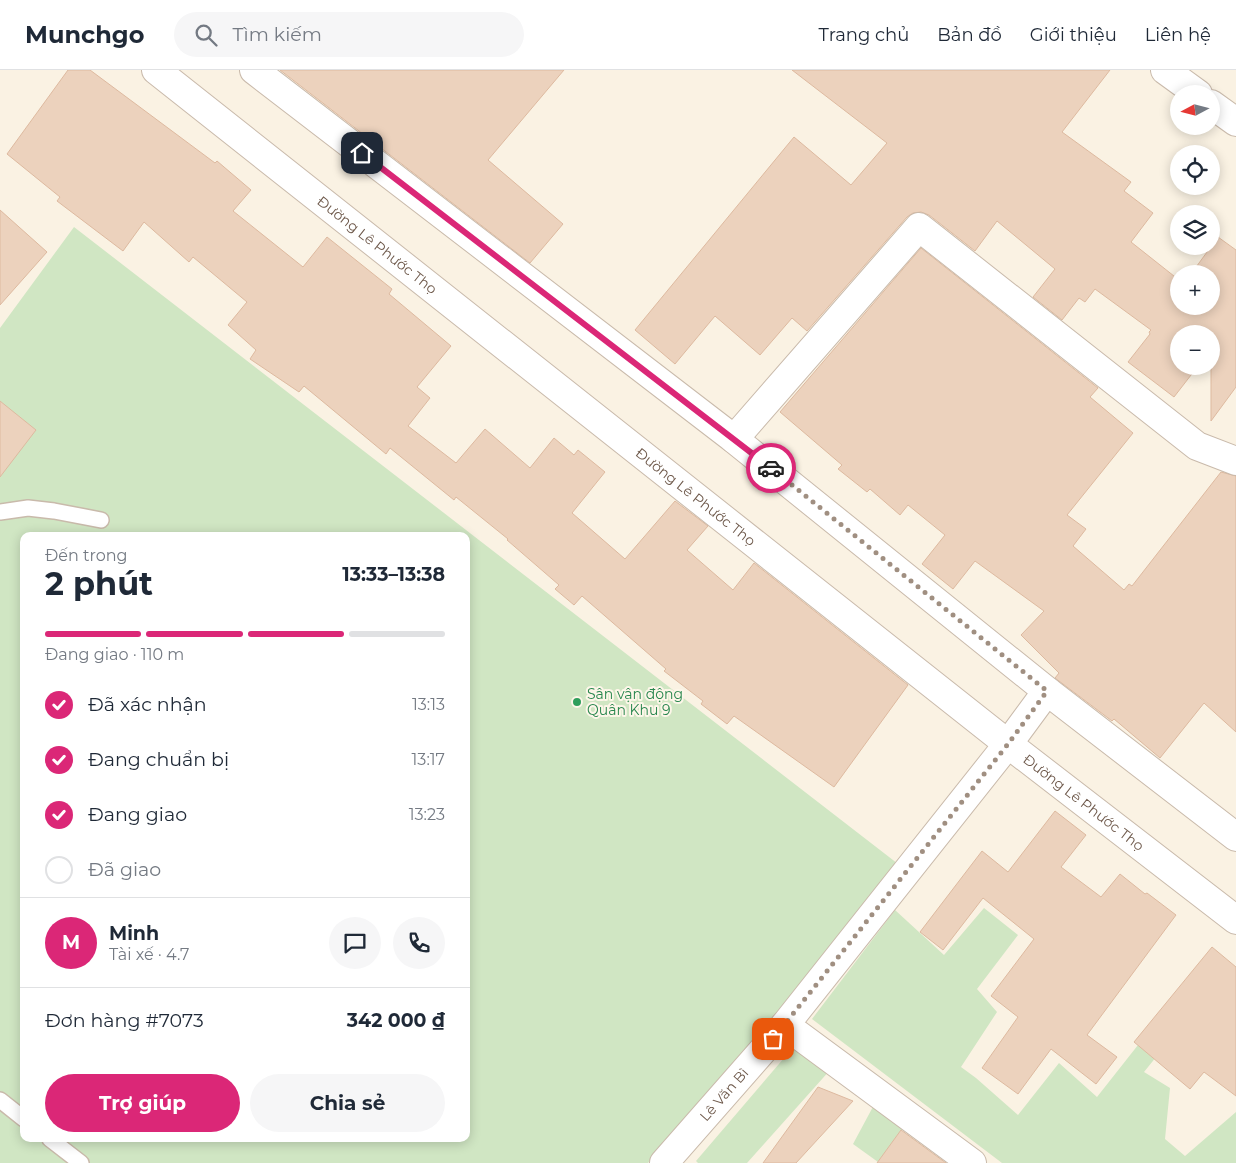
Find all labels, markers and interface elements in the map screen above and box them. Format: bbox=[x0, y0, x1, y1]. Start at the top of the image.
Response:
search box bbox=[174, 12, 524, 57]
text: Munchgo bbox=[25, 20, 144, 49]
icon: search bbox=[192, 21, 220, 49]
text: Tìm kiếm bbox=[232, 23, 322, 46]
text: Trang chủ bbox=[819, 24, 909, 46]
text: Bản đồ bbox=[937, 24, 1002, 46]
text: Giới thiệu bbox=[1030, 24, 1117, 46]
text: Liên hệ bbox=[1145, 24, 1211, 46]
north arrow bbox=[1170, 85, 1220, 135]
map controls bbox=[1170, 85, 1220, 375]
pin bbox=[341, 132, 383, 174]
icon: home bbox=[348, 139, 376, 167]
button: locate bbox=[1170, 145, 1220, 195]
street label: Đường Lê Phước Thọ bbox=[314, 192, 441, 298]
button: layers bbox=[1170, 205, 1220, 255]
button: + bbox=[1170, 265, 1220, 315]
button: − bbox=[1170, 325, 1220, 375]
courier bbox=[746, 443, 796, 493]
street label: Đường Lê Phước Thọ bbox=[632, 444, 759, 550]
icon: car bbox=[757, 454, 785, 482]
text: Đến trong bbox=[45, 546, 128, 565]
text: 13:33–13:38 bbox=[342, 563, 445, 586]
text: 2 phút bbox=[45, 564, 153, 603]
text: Đang giao · 110 m bbox=[45, 645, 184, 664]
place label: Sân vận động Quân Khu 9 bbox=[587, 685, 683, 719]
icon: check bbox=[45, 691, 73, 719]
text: Đã xác nhận bbox=[88, 693, 207, 716]
text: 13:13 bbox=[412, 695, 445, 714]
marker: Sân vận động Quân Khu 9 bbox=[571, 696, 583, 708]
icon: check bbox=[45, 746, 73, 774]
text: Đang chuẩn bị bbox=[88, 748, 229, 771]
text: 13:17 bbox=[412, 750, 445, 769]
street label: Đường Lê Phước Thọ bbox=[1020, 750, 1148, 855]
icon: check bbox=[45, 801, 73, 829]
text: Đang giao bbox=[88, 803, 187, 826]
text: 13:23 bbox=[409, 805, 445, 824]
text: Đã giao bbox=[88, 858, 161, 881]
button: chat bbox=[329, 917, 381, 969]
button: phone bbox=[393, 917, 445, 969]
text: Minh bbox=[109, 922, 159, 945]
text: M bbox=[62, 931, 80, 954]
text: Tài xế · 4.7 bbox=[109, 945, 190, 964]
text: Đơn hàng #7073 bbox=[45, 1009, 204, 1032]
text: 342 000 ₫ bbox=[347, 1009, 445, 1032]
pin bbox=[752, 1018, 794, 1060]
icon: bag bbox=[759, 1025, 787, 1053]
street label: Lê Văn Bì bbox=[696, 1064, 752, 1125]
button: Trợ giúp bbox=[45, 1074, 240, 1132]
button: Chia sẻ bbox=[250, 1074, 445, 1132]

